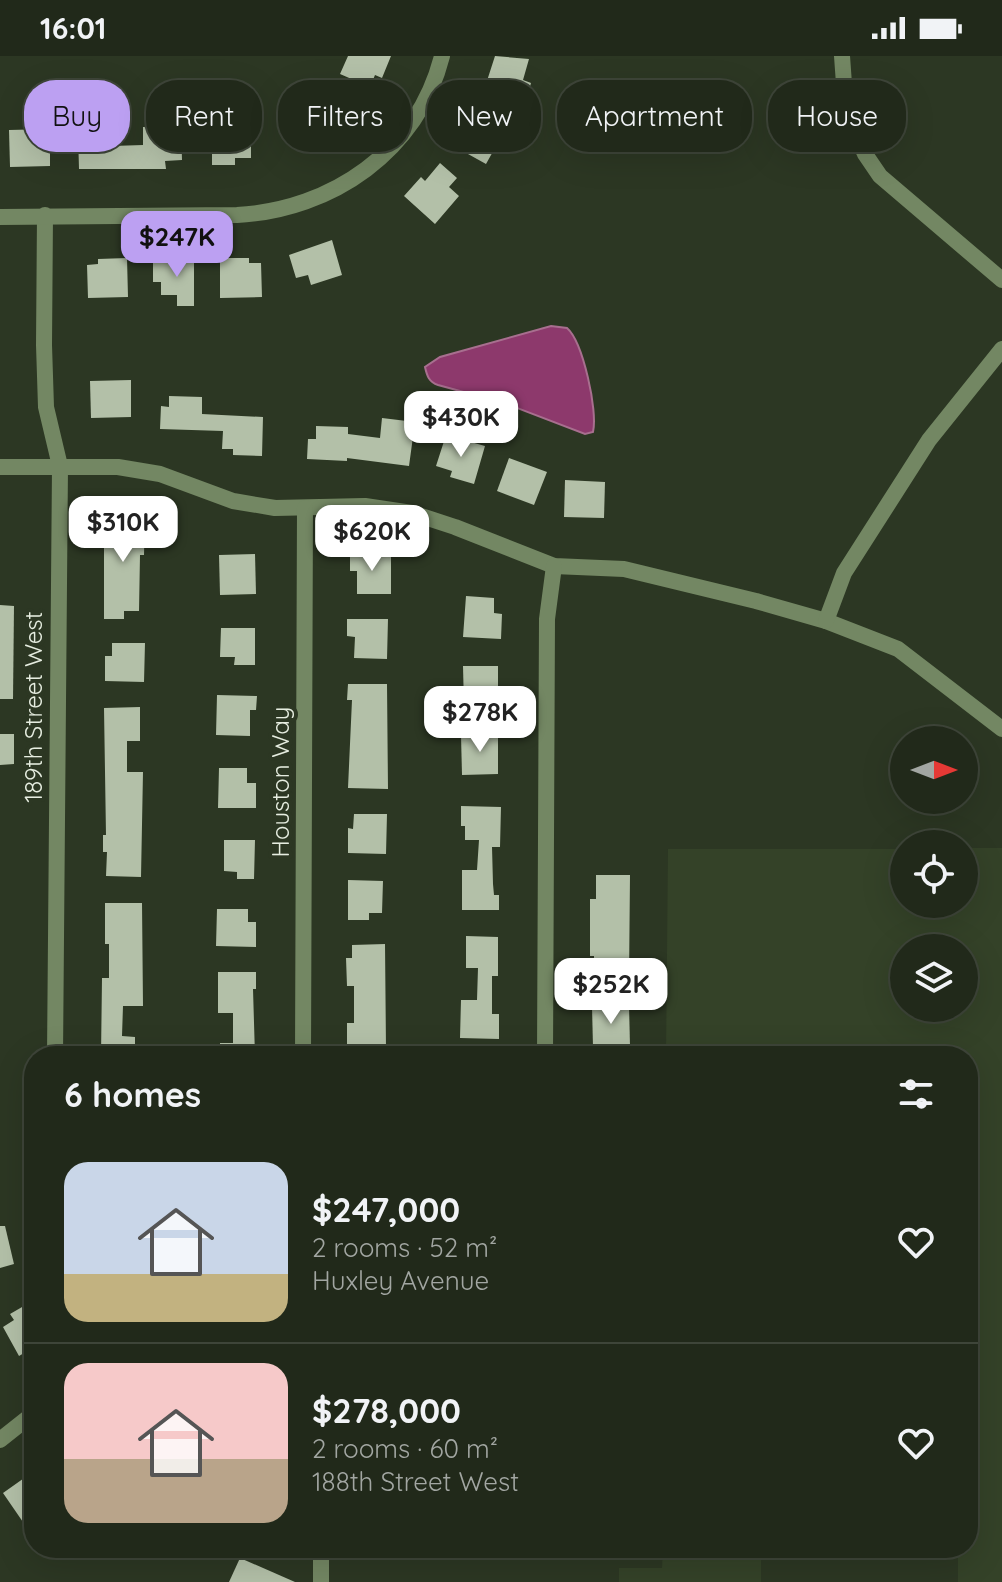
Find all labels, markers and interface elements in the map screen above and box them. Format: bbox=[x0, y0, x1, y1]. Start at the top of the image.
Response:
text: 16:01 bbox=[40, 9, 107, 47]
chip: Buy bbox=[24, 80, 130, 152]
chip: Rent bbox=[146, 80, 262, 152]
chip: Filters bbox=[278, 80, 411, 152]
chip: New bbox=[427, 80, 541, 152]
chip: Apartment bbox=[557, 80, 752, 152]
chip: House bbox=[768, 80, 906, 152]
pin: $247K bbox=[121, 211, 233, 279]
text: $247K bbox=[139, 220, 215, 253]
pin: $430K bbox=[405, 391, 517, 459]
text: $430K bbox=[422, 400, 500, 433]
pin: $310K bbox=[67, 496, 179, 564]
text: $310K bbox=[87, 505, 159, 538]
pin: $620K bbox=[316, 505, 428, 573]
text: $620K bbox=[333, 514, 411, 547]
street label: 189th Street West bbox=[18, 611, 48, 803]
pin: $278K bbox=[424, 686, 536, 754]
text: $278K bbox=[442, 695, 518, 728]
street label: Houston Way bbox=[265, 707, 295, 857]
north arrow bbox=[890, 726, 978, 814]
map controls bbox=[890, 726, 978, 1022]
button: locate bbox=[890, 830, 978, 918]
button: layers bbox=[890, 934, 978, 1022]
pin: $252K bbox=[555, 958, 667, 1026]
text: $252K bbox=[572, 967, 650, 1000]
icon: filters bbox=[894, 1072, 938, 1116]
text: 6 homes bbox=[64, 1073, 201, 1116]
text: $247,000 bbox=[312, 1188, 460, 1231]
icon: home bbox=[128, 1194, 224, 1290]
icon: heart bbox=[894, 1220, 938, 1264]
text: 2 rooms · 52 m² bbox=[312, 1231, 497, 1264]
text: Huxley Avenue bbox=[312, 1264, 489, 1297]
text: $278,000 bbox=[312, 1389, 461, 1432]
icon: home bbox=[128, 1395, 224, 1491]
icon: heart bbox=[894, 1421, 938, 1465]
text: 2 rooms · 60 m² bbox=[312, 1432, 498, 1465]
text: 188th Street West bbox=[312, 1465, 519, 1498]

